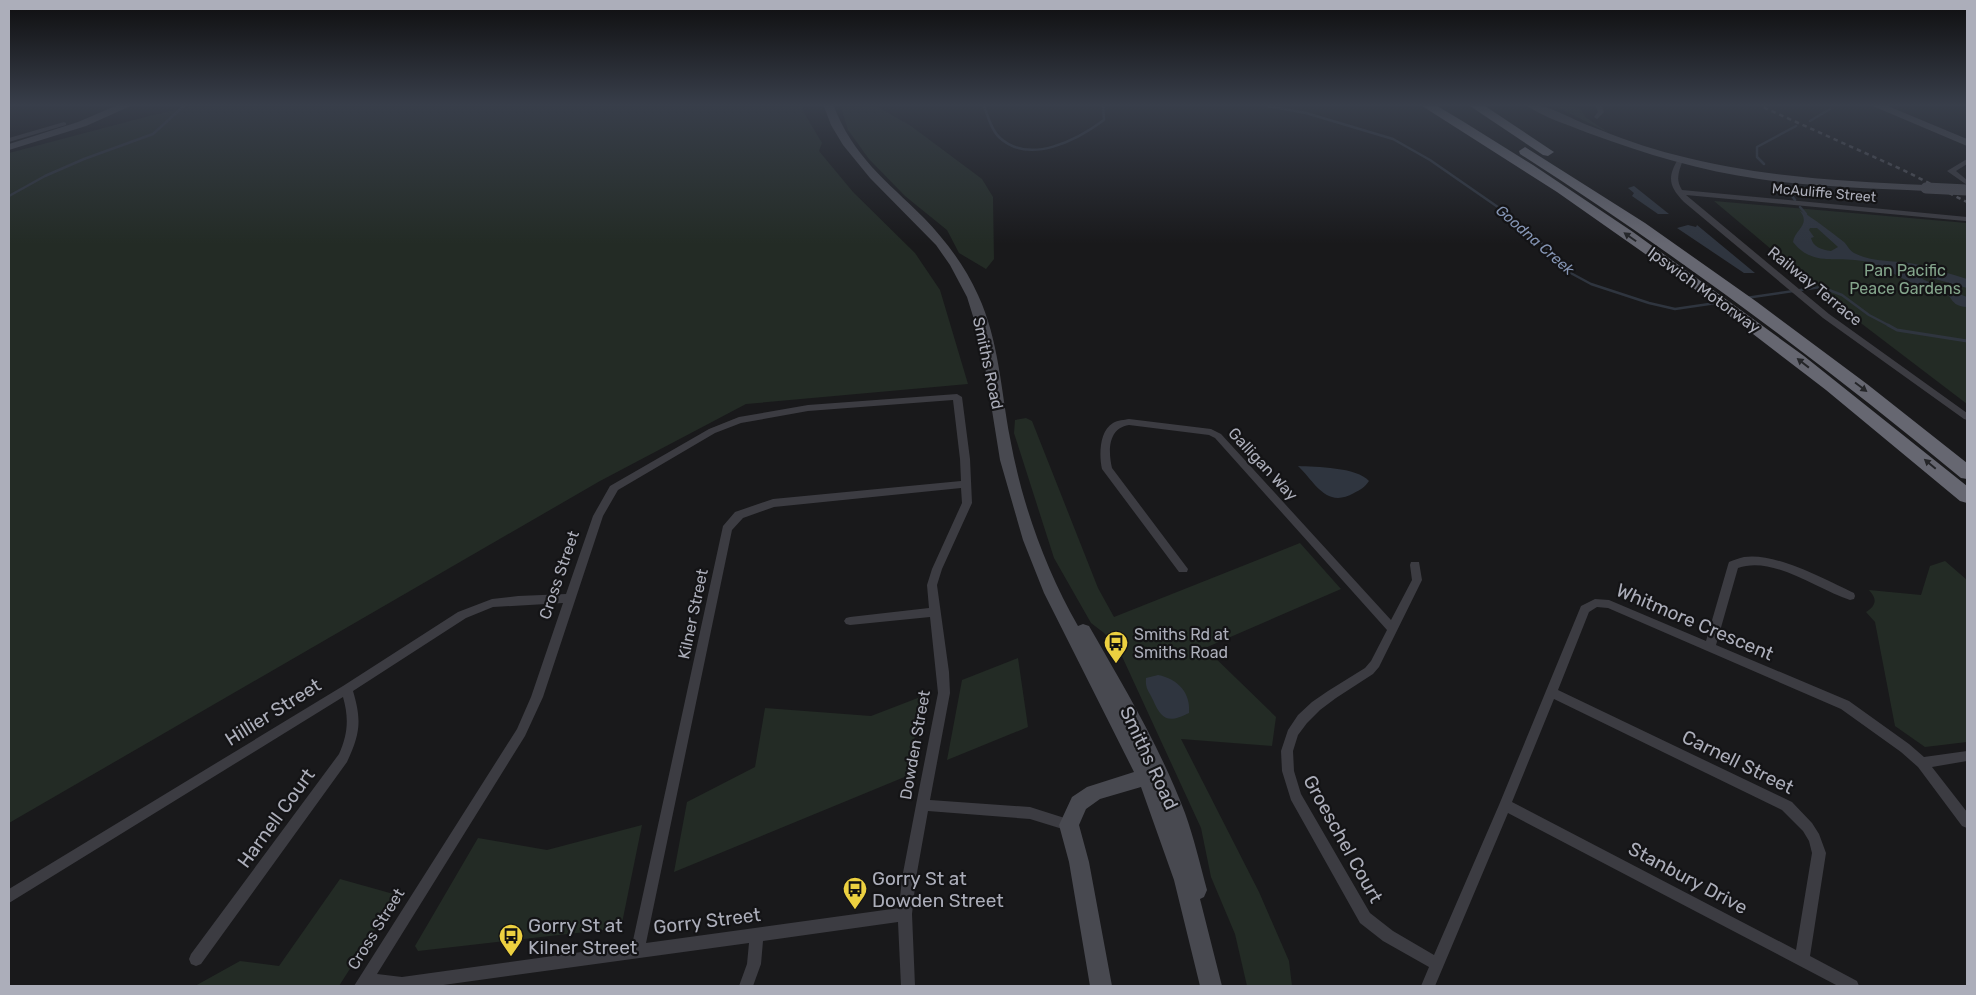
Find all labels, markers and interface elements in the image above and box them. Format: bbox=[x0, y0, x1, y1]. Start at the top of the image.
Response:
street label: McAuliffe Street bbox=[1771, 180, 1877, 206]
water label: Goodna Creek bbox=[1492, 201, 1578, 279]
one-way arrow bbox=[1623, 232, 1637, 242]
street label: Railway Terrace bbox=[1764, 242, 1866, 330]
street label: Ipswich Motorway bbox=[1644, 243, 1764, 337]
park label: Pan Pacific Peace Gardens bbox=[1849, 261, 1961, 298]
street label: Smiths Road bbox=[969, 315, 1007, 411]
one-way arrow bbox=[1797, 357, 1810, 368]
one-way arrow bbox=[1854, 382, 1867, 393]
street label: Galligan Way bbox=[1224, 423, 1302, 505]
one-way arrow bbox=[1924, 459, 1937, 470]
street label: Cross Street bbox=[535, 528, 583, 622]
street label: Kilner Street bbox=[674, 567, 712, 661]
street label: Whitmore Crescent bbox=[1613, 578, 1778, 666]
place label: Smiths Rd at Smiths Road bbox=[1134, 625, 1229, 662]
bus stop icon: Smiths Rd at Smiths Road bbox=[1103, 630, 1129, 664]
street label: Hillier Street bbox=[221, 673, 326, 751]
street label: Dowden Street bbox=[896, 689, 934, 801]
street label: Smiths Road bbox=[1115, 703, 1183, 813]
street label: Carnell Street bbox=[1678, 725, 1798, 799]
street label: Harnell Court bbox=[232, 763, 320, 872]
street label: Groeschel Court bbox=[1298, 771, 1388, 908]
street label: Stanbury Drive bbox=[1625, 837, 1751, 919]
place label: Gorry St at Dowden Street bbox=[872, 867, 1004, 912]
bus stop icon: Gorry St at Dowden Street bbox=[842, 876, 868, 910]
street label: Cross Street bbox=[343, 885, 409, 973]
street label: Gorry Street bbox=[652, 903, 762, 939]
place label: Gorry St at Kilner Street bbox=[528, 914, 638, 959]
bus stop icon: Gorry St at Kilner Street bbox=[498, 923, 524, 957]

